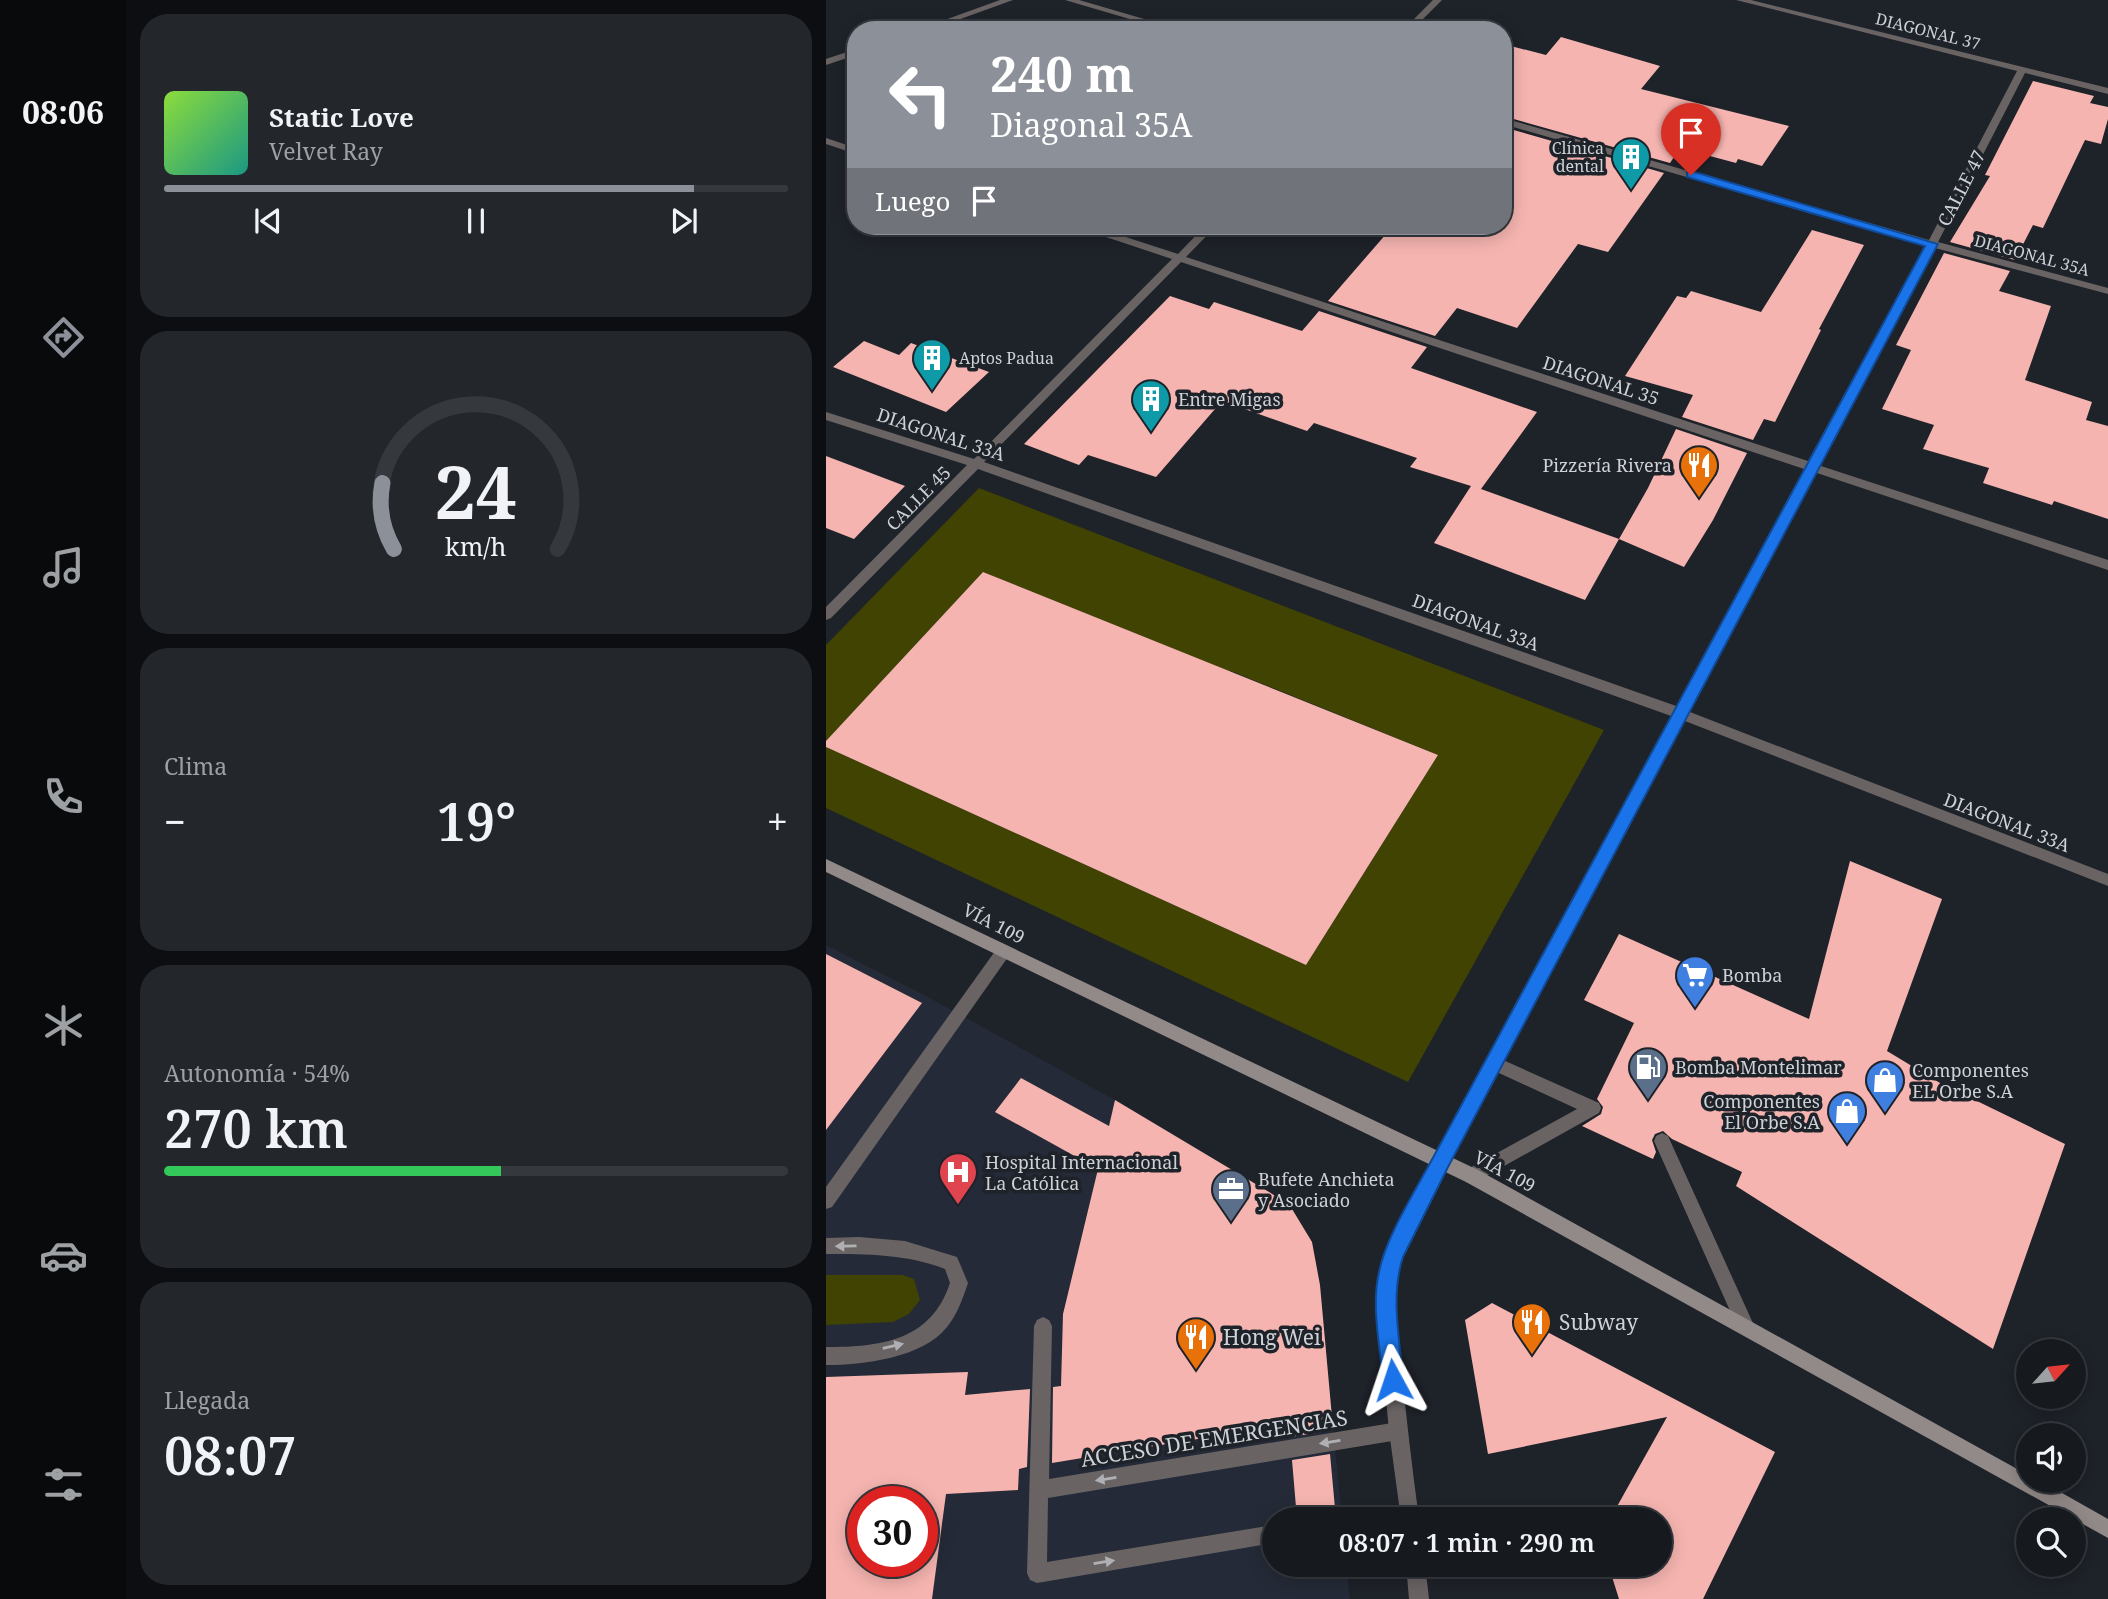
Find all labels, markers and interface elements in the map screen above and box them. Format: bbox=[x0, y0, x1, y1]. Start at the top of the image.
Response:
street label: DIAGONAL 37 bbox=[1873, 7, 1983, 55]
text: 240 m bbox=[990, 40, 1134, 106]
icon: left bbox=[875, 49, 966, 140]
text: 08:06 bbox=[22, 90, 104, 133]
text: Static Love bbox=[269, 99, 414, 135]
text: Diagonal 35A bbox=[990, 103, 1192, 146]
pin bbox=[1661, 103, 1721, 175]
icon: arrive bbox=[1672, 114, 1710, 152]
text: Velvet Ray bbox=[269, 135, 383, 167]
building icon: Clínica dental bbox=[1610, 136, 1652, 191]
place label: Clínica dental bbox=[1552, 137, 1604, 177]
street label: CALLE 47 bbox=[1932, 146, 1990, 230]
icon: arrive bbox=[965, 182, 1003, 220]
text: Luego bbox=[875, 183, 951, 219]
icon: previous bbox=[249, 202, 287, 240]
icon: pause bbox=[457, 202, 495, 240]
icon: next bbox=[665, 202, 703, 240]
street label: DIAGONAL 35A bbox=[1972, 229, 2093, 281]
icon: directions bbox=[39, 313, 88, 362]
building icon: Aptos Padua bbox=[911, 337, 953, 392]
place label: Aptos Padua bbox=[959, 347, 1054, 369]
street label: DIAGONAL 35 bbox=[1540, 350, 1662, 410]
building icon: Entre Migas bbox=[1130, 378, 1172, 433]
place label: Entre Migas bbox=[1178, 387, 1281, 411]
street label: DIAGONAL 33A bbox=[874, 402, 1008, 466]
text: 24 bbox=[435, 441, 517, 540]
restaurant icon: Pizzería Rivera bbox=[1678, 444, 1720, 499]
place label: Pizzería Rivera bbox=[1542, 453, 1672, 477]
street label: CALLE 45 bbox=[880, 460, 956, 536]
text: km/h bbox=[445, 528, 507, 562]
icon: music bbox=[39, 543, 88, 592]
street label: DIAGONAL 33A bbox=[1409, 588, 1543, 656]
text: Clima bbox=[164, 750, 227, 782]
icon: phone bbox=[39, 772, 88, 821]
text: 19° bbox=[437, 785, 516, 856]
street label: DIAGONAL 33A bbox=[1940, 787, 2074, 857]
text: − bbox=[164, 795, 186, 847]
text: + bbox=[767, 795, 788, 847]
street label: VÍA 109 bbox=[959, 897, 1029, 949]
supermarket icon: Bomba bbox=[1674, 954, 1716, 1009]
place label: Bomba bbox=[1722, 963, 1782, 987]
icon: climate bbox=[39, 1001, 88, 1050]
fuel station icon: Bomba Montelimar bbox=[1627, 1046, 1669, 1101]
place label: Bomba Montelimar bbox=[1675, 1055, 1842, 1079]
text: Autonomía · 54% bbox=[164, 1057, 350, 1089]
place label: Componentes EL Orbe S.A bbox=[1912, 1058, 2029, 1103]
shop icon: Componentes EL Orbe S.A bbox=[1864, 1059, 1906, 1114]
place label: Componentes El Orbe S.A bbox=[1703, 1089, 1820, 1134]
shop icon: Componentes El Orbe S.A bbox=[1826, 1090, 1868, 1145]
text: 270 km bbox=[164, 1092, 348, 1163]
street label: VÍA 109 bbox=[1470, 1145, 1540, 1197]
place label: Hospital Internacional La Católica bbox=[985, 1150, 1178, 1195]
hospital icon: Hospital Internacional La Católica bbox=[937, 1151, 979, 1206]
place label: Bufete Anchieta y Asociado bbox=[1258, 1167, 1395, 1212]
office icon: Bufete Anchieta y Asociado bbox=[1210, 1168, 1252, 1223]
icon: car bbox=[39, 1231, 88, 1280]
one-way arrow bbox=[834, 1240, 856, 1252]
restaurant icon: Subway bbox=[1511, 1301, 1553, 1356]
place label: Subway bbox=[1559, 1308, 1638, 1336]
restaurant icon: Hong Wei bbox=[1175, 1316, 1217, 1371]
place label: Hong Wei bbox=[1223, 1323, 1321, 1351]
north arrow bbox=[2016, 1339, 2086, 1409]
map controls bbox=[2016, 1339, 2086, 1577]
one-way arrow bbox=[882, 1341, 904, 1352]
position arrow bbox=[1356, 1343, 1430, 1417]
text: Llegada bbox=[164, 1384, 250, 1416]
street label: ACCESO DE EMERGENCIAS bbox=[1079, 1403, 1349, 1473]
text: 08:07 bbox=[164, 1419, 297, 1490]
button: sound bbox=[2016, 1423, 2086, 1493]
one-way arrow bbox=[1319, 1437, 1341, 1448]
icon: filters bbox=[39, 1460, 88, 1509]
one-way arrow bbox=[1095, 1474, 1117, 1485]
speed limit sign: 30 bbox=[847, 1486, 938, 1577]
button: search bbox=[2016, 1507, 2086, 1577]
text: 08:07 · 1 min · 290 m bbox=[1339, 1524, 1595, 1560]
one-way arrow bbox=[1093, 1556, 1115, 1567]

